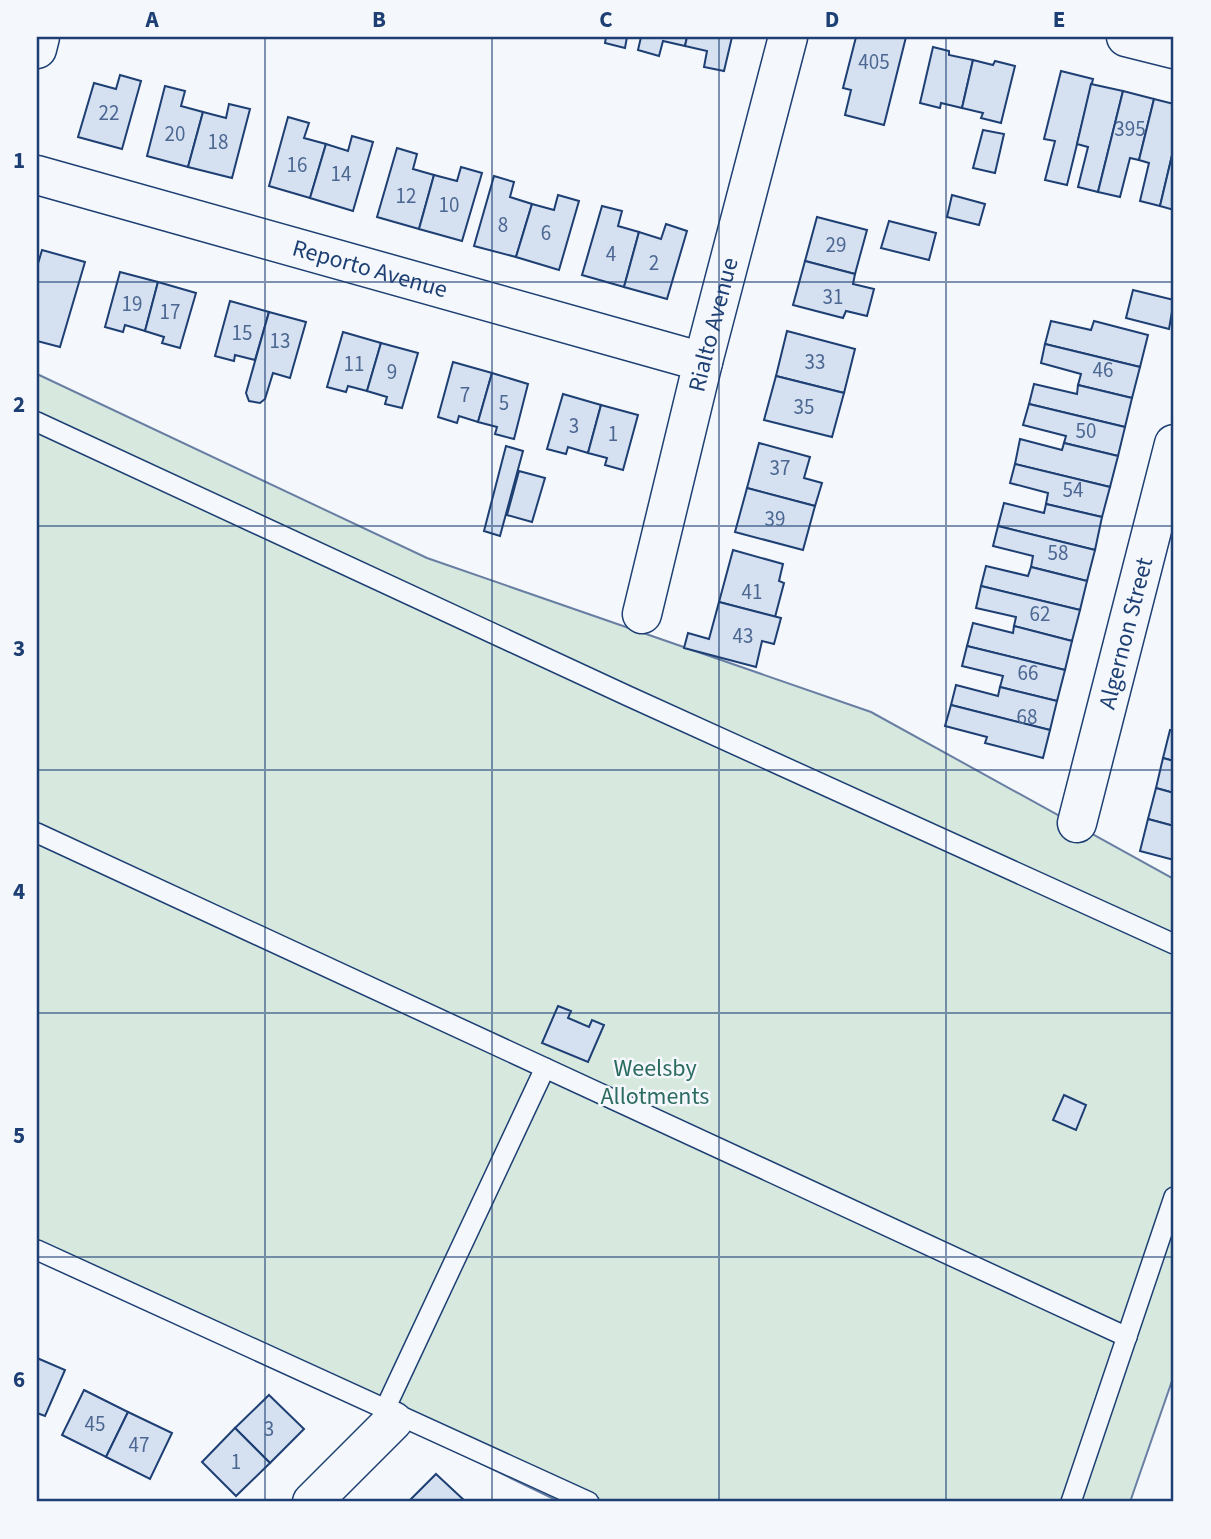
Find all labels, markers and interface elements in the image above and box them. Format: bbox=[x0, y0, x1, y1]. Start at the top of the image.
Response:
text: A bbox=[144, 3, 159, 36]
text: B bbox=[372, 3, 386, 36]
text: C bbox=[599, 3, 613, 36]
text: D bbox=[825, 3, 839, 36]
text: E bbox=[1053, 3, 1065, 36]
house number: 405 bbox=[858, 47, 890, 77]
house number: 22 bbox=[99, 98, 119, 128]
house number: 395 bbox=[1114, 114, 1146, 144]
house number: 20 bbox=[165, 119, 185, 149]
house number: 18 bbox=[208, 127, 228, 157]
text: 1 bbox=[13, 144, 25, 177]
house number: 16 bbox=[287, 150, 307, 180]
house number: 14 bbox=[331, 159, 351, 189]
house number: 12 bbox=[396, 181, 416, 211]
house number: 10 bbox=[439, 190, 459, 220]
house number: 8 bbox=[498, 210, 508, 240]
house number: 6 bbox=[541, 218, 551, 248]
street label: Reporto Avenue bbox=[289, 230, 452, 307]
house number: 29 bbox=[826, 230, 846, 260]
house number: 4 bbox=[606, 239, 616, 269]
house number: 2 bbox=[649, 248, 659, 278]
street label: Rialto Avenue bbox=[679, 254, 747, 395]
house number: 31 bbox=[823, 282, 843, 312]
house number: 19 bbox=[122, 289, 142, 319]
house number: 17 bbox=[160, 297, 180, 327]
house number: 15 bbox=[232, 318, 252, 348]
house number: 13 bbox=[270, 326, 290, 356]
house number: 33 bbox=[805, 347, 825, 377]
house number: 11 bbox=[344, 349, 364, 379]
house number: 46 bbox=[1093, 355, 1113, 385]
house number: 9 bbox=[387, 357, 397, 387]
house number: 7 bbox=[460, 380, 470, 410]
text: 2 bbox=[13, 388, 25, 421]
house number: 5 bbox=[499, 388, 509, 418]
house number: 35 bbox=[794, 392, 814, 422]
house number: 3 bbox=[569, 411, 579, 441]
house number: 50 bbox=[1076, 416, 1096, 446]
house number: 1 bbox=[608, 419, 618, 449]
house number: 37 bbox=[770, 453, 790, 483]
house number: 54 bbox=[1063, 475, 1083, 505]
house number: 39 bbox=[765, 504, 785, 534]
house number: 58 bbox=[1048, 538, 1068, 568]
street label: Algernon Street bbox=[1089, 553, 1162, 713]
house number: 41 bbox=[742, 577, 762, 607]
house number: 62 bbox=[1030, 599, 1050, 629]
house number: 43 bbox=[733, 621, 753, 651]
text: 3 bbox=[13, 632, 25, 665]
house number: 66 bbox=[1018, 658, 1038, 688]
house number: 68 bbox=[1017, 702, 1037, 732]
text: 4 bbox=[13, 875, 25, 908]
park label: Weelsby Allotments bbox=[601, 1051, 709, 1114]
text: 5 bbox=[13, 1119, 25, 1152]
text: 6 bbox=[13, 1363, 25, 1396]
house number: 45 bbox=[85, 1409, 105, 1439]
house number: 3 bbox=[264, 1414, 274, 1444]
house number: 47 bbox=[129, 1430, 149, 1460]
house number: 1 bbox=[231, 1447, 241, 1477]

